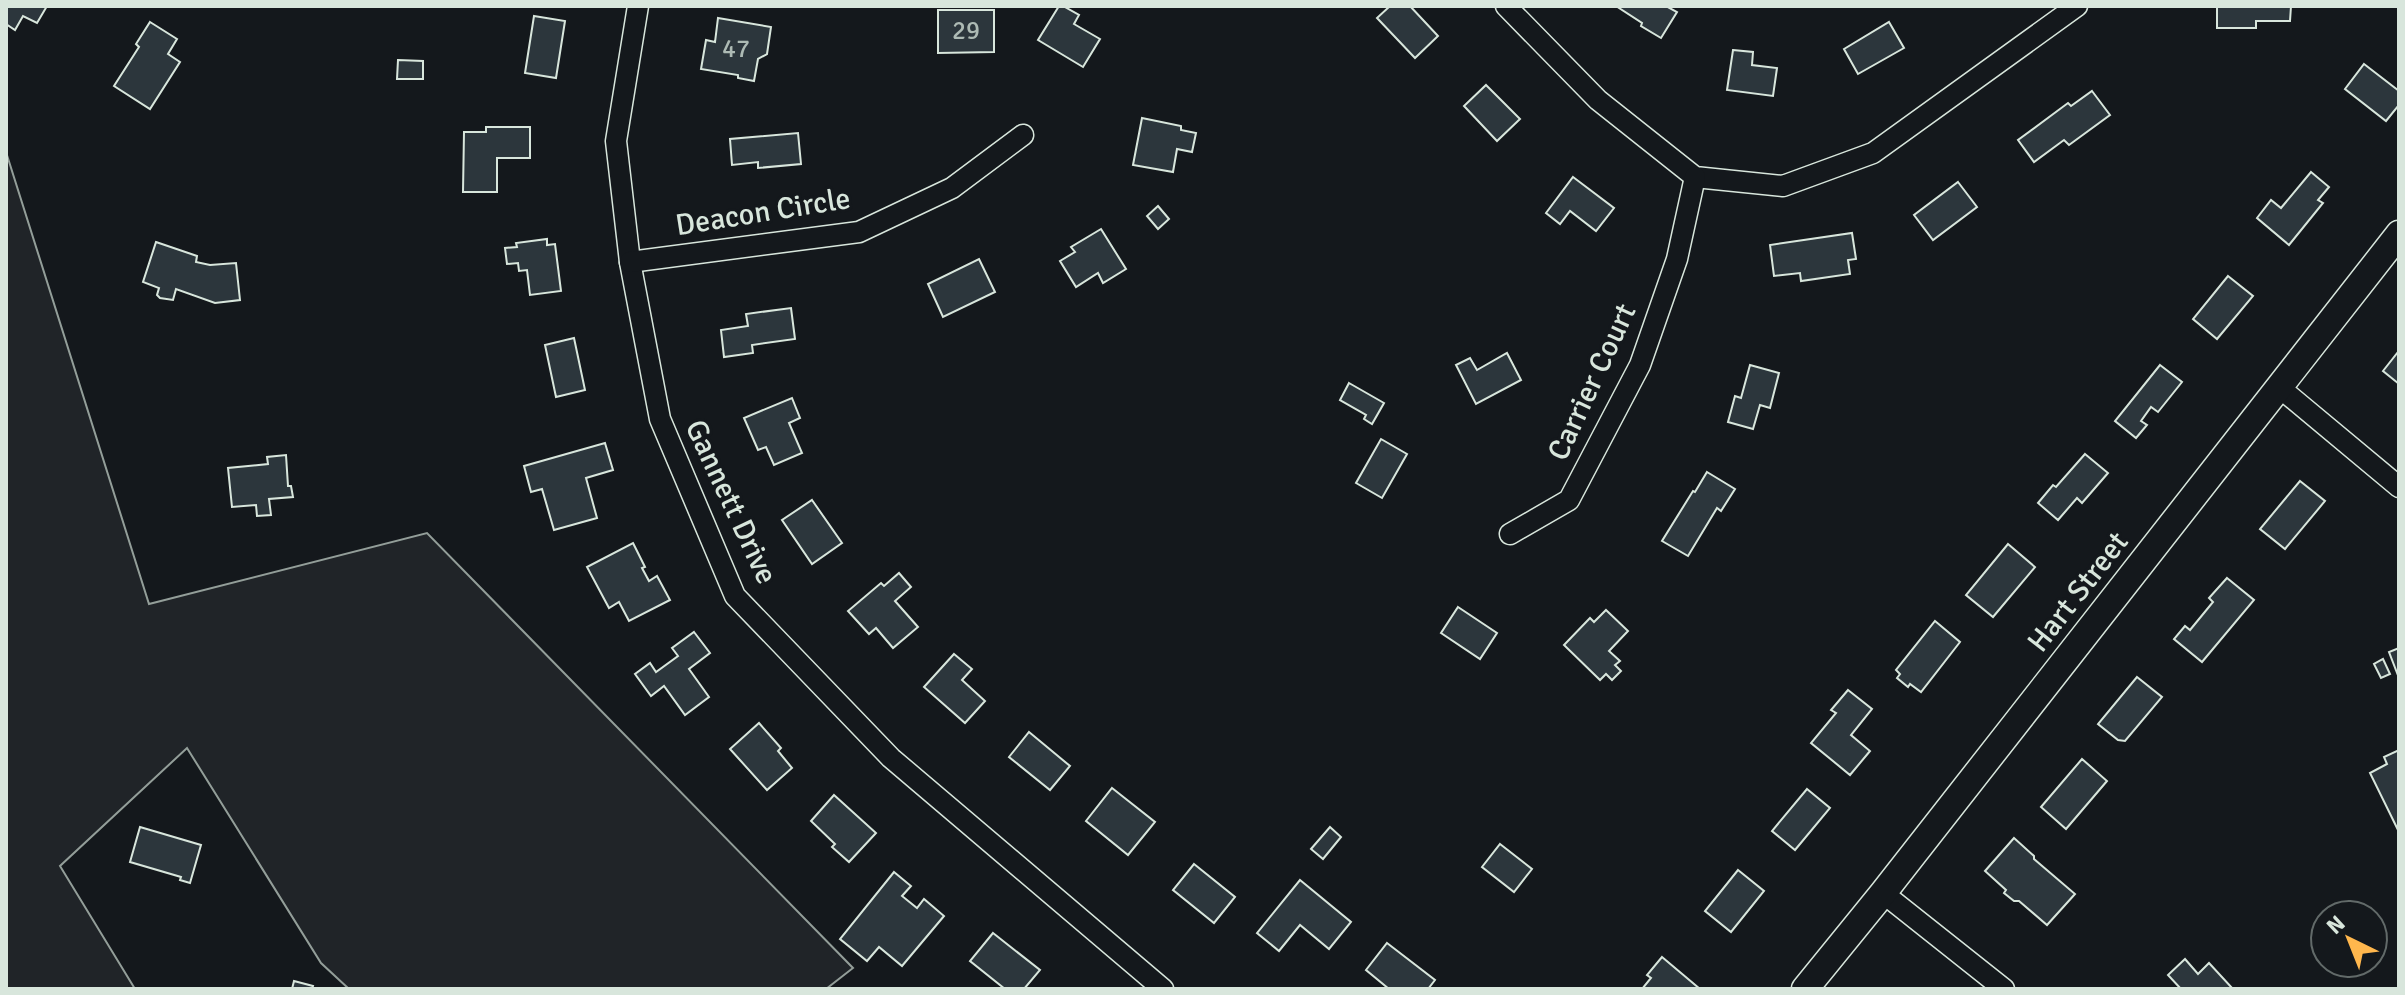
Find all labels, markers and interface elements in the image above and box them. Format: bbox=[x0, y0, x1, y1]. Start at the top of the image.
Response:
house number: 29 bbox=[952, 15, 980, 47]
house number: 47 bbox=[722, 33, 750, 65]
street label: Deacon Circle bbox=[673, 180, 853, 244]
street label: Carrier Court bbox=[1540, 298, 1644, 466]
street label: Gannett Drive bbox=[677, 414, 785, 590]
street label: Hart Street bbox=[2020, 525, 2136, 659]
north arrow bbox=[2309, 899, 2389, 979]
text: N bbox=[2321, 910, 2351, 940]

